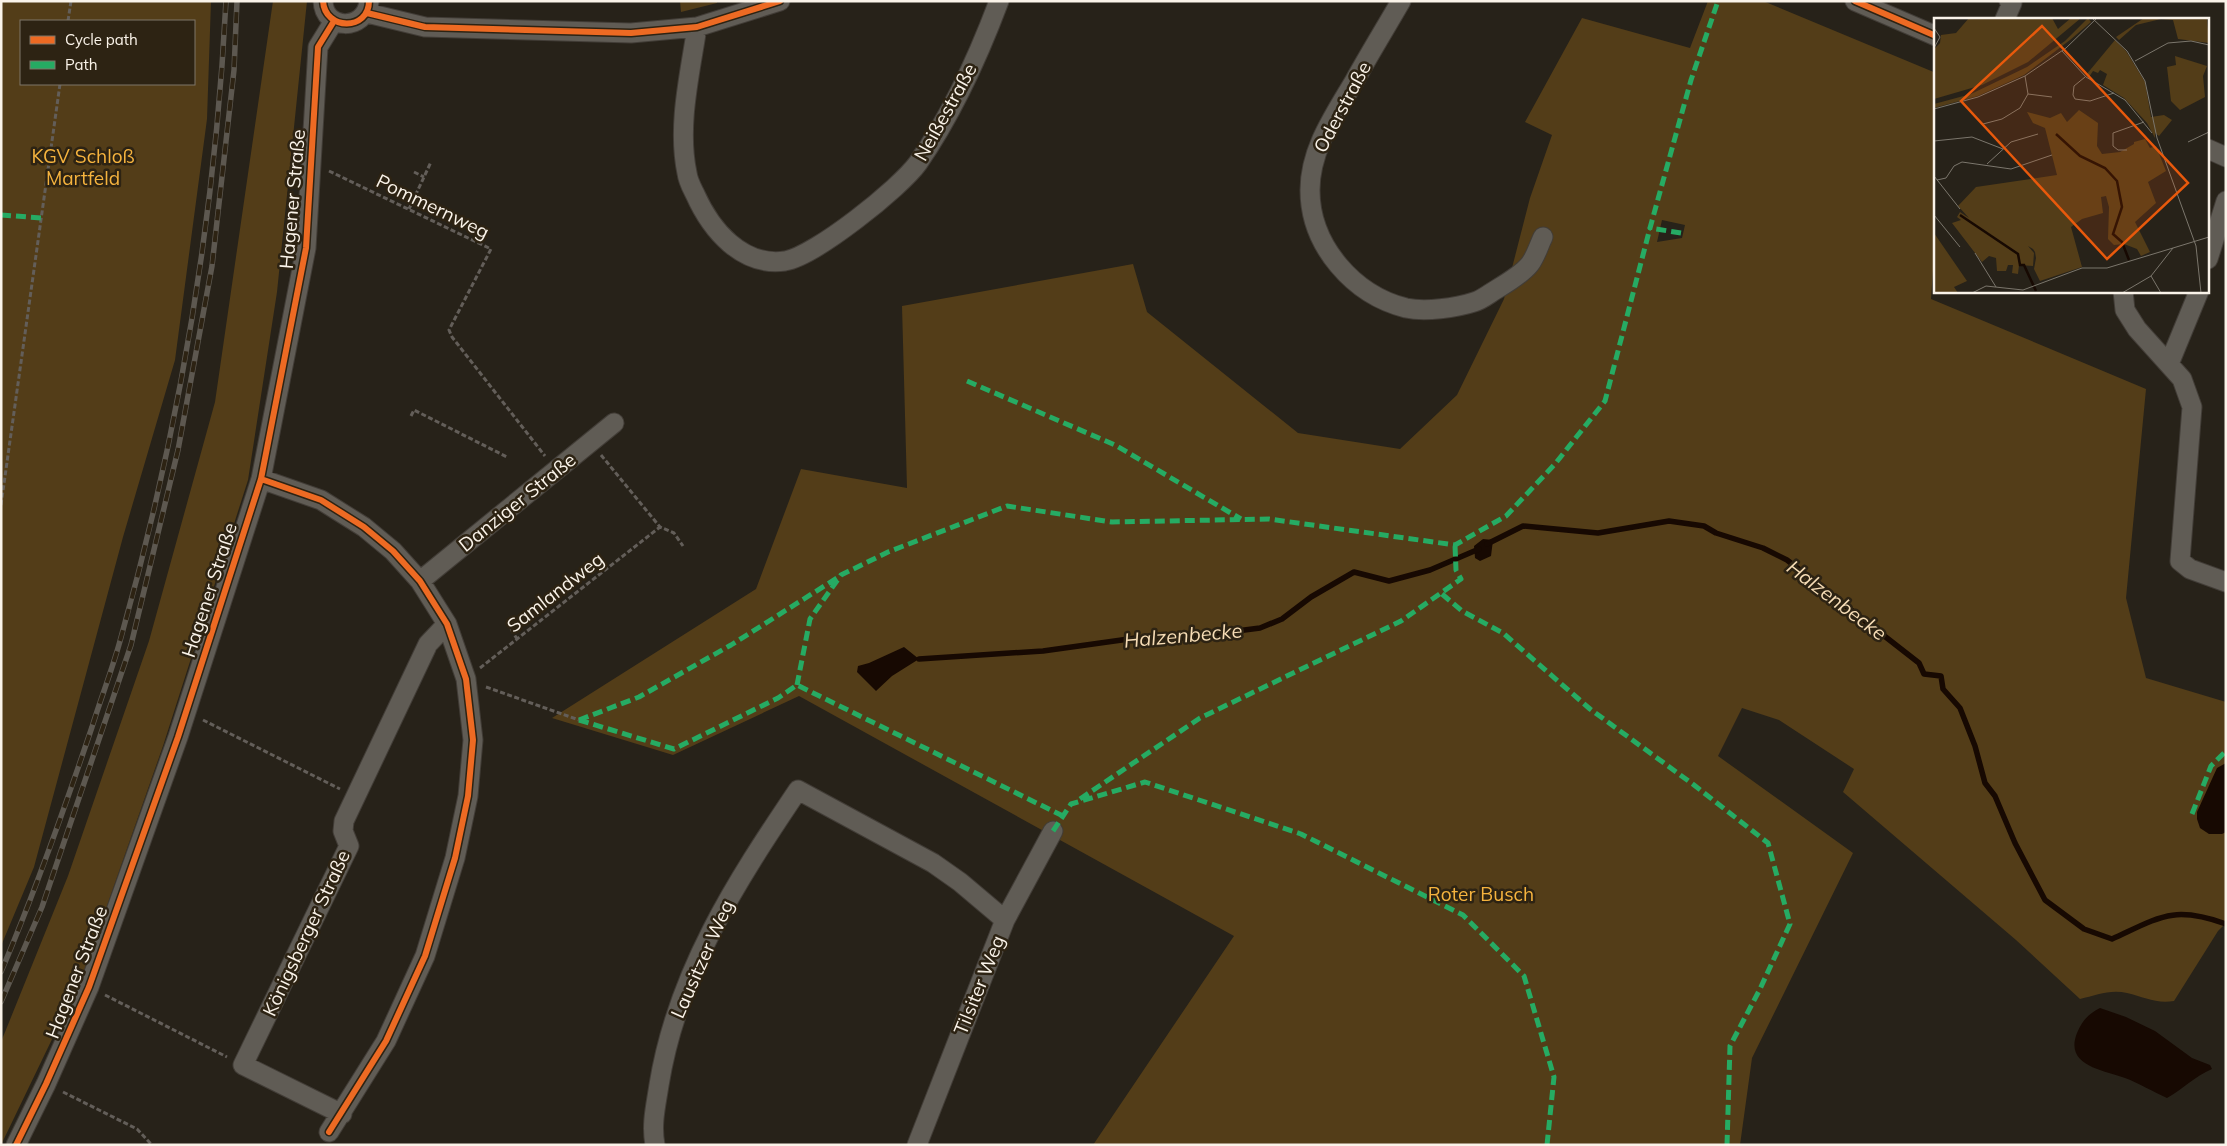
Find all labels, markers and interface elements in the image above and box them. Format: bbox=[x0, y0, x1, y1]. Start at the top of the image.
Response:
inset map bbox=[1934, 18, 2210, 292]
legend bbox=[20, 20, 195, 85]
text: Cycle path bbox=[65, 30, 138, 49]
text: Path bbox=[65, 55, 97, 74]
street label: Oderstraße bbox=[1308, 57, 1376, 157]
street label: Neißestraße bbox=[908, 59, 982, 165]
street label: Hagener Straße bbox=[274, 128, 310, 270]
park label: KGV Schloß Martfeld bbox=[31, 144, 135, 190]
street label: Pommernweg bbox=[373, 168, 493, 244]
street label: Danziger Straße bbox=[454, 447, 580, 557]
street label: Hagener Straße bbox=[176, 520, 242, 660]
street label: Samlandweg bbox=[502, 547, 608, 637]
water label: Halzenbecke bbox=[1782, 554, 1892, 646]
water label: Halzenbecke bbox=[1123, 617, 1243, 653]
street label: Königsberger Straße bbox=[257, 846, 355, 1020]
park label: Roter Busch bbox=[1428, 882, 1534, 906]
street label: Lausitzer Weg bbox=[665, 896, 739, 1022]
street label: Hagener Straße bbox=[40, 902, 112, 1042]
street label: Tilsiter Weg bbox=[948, 932, 1010, 1038]

